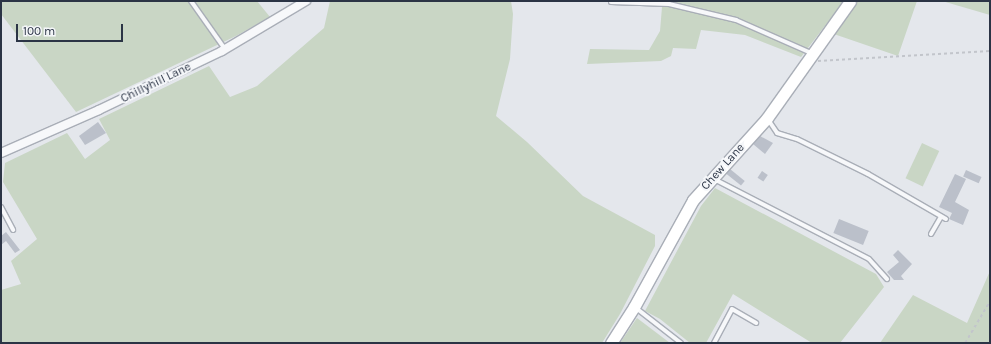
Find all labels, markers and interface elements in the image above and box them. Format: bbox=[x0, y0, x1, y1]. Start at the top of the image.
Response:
scale bar bbox=[18, 16, 125, 42]
text: 100 m bbox=[23, 24, 55, 38]
street label: Chillyhill Lane bbox=[118, 60, 194, 106]
street label: Chew Lane bbox=[698, 141, 748, 193]

